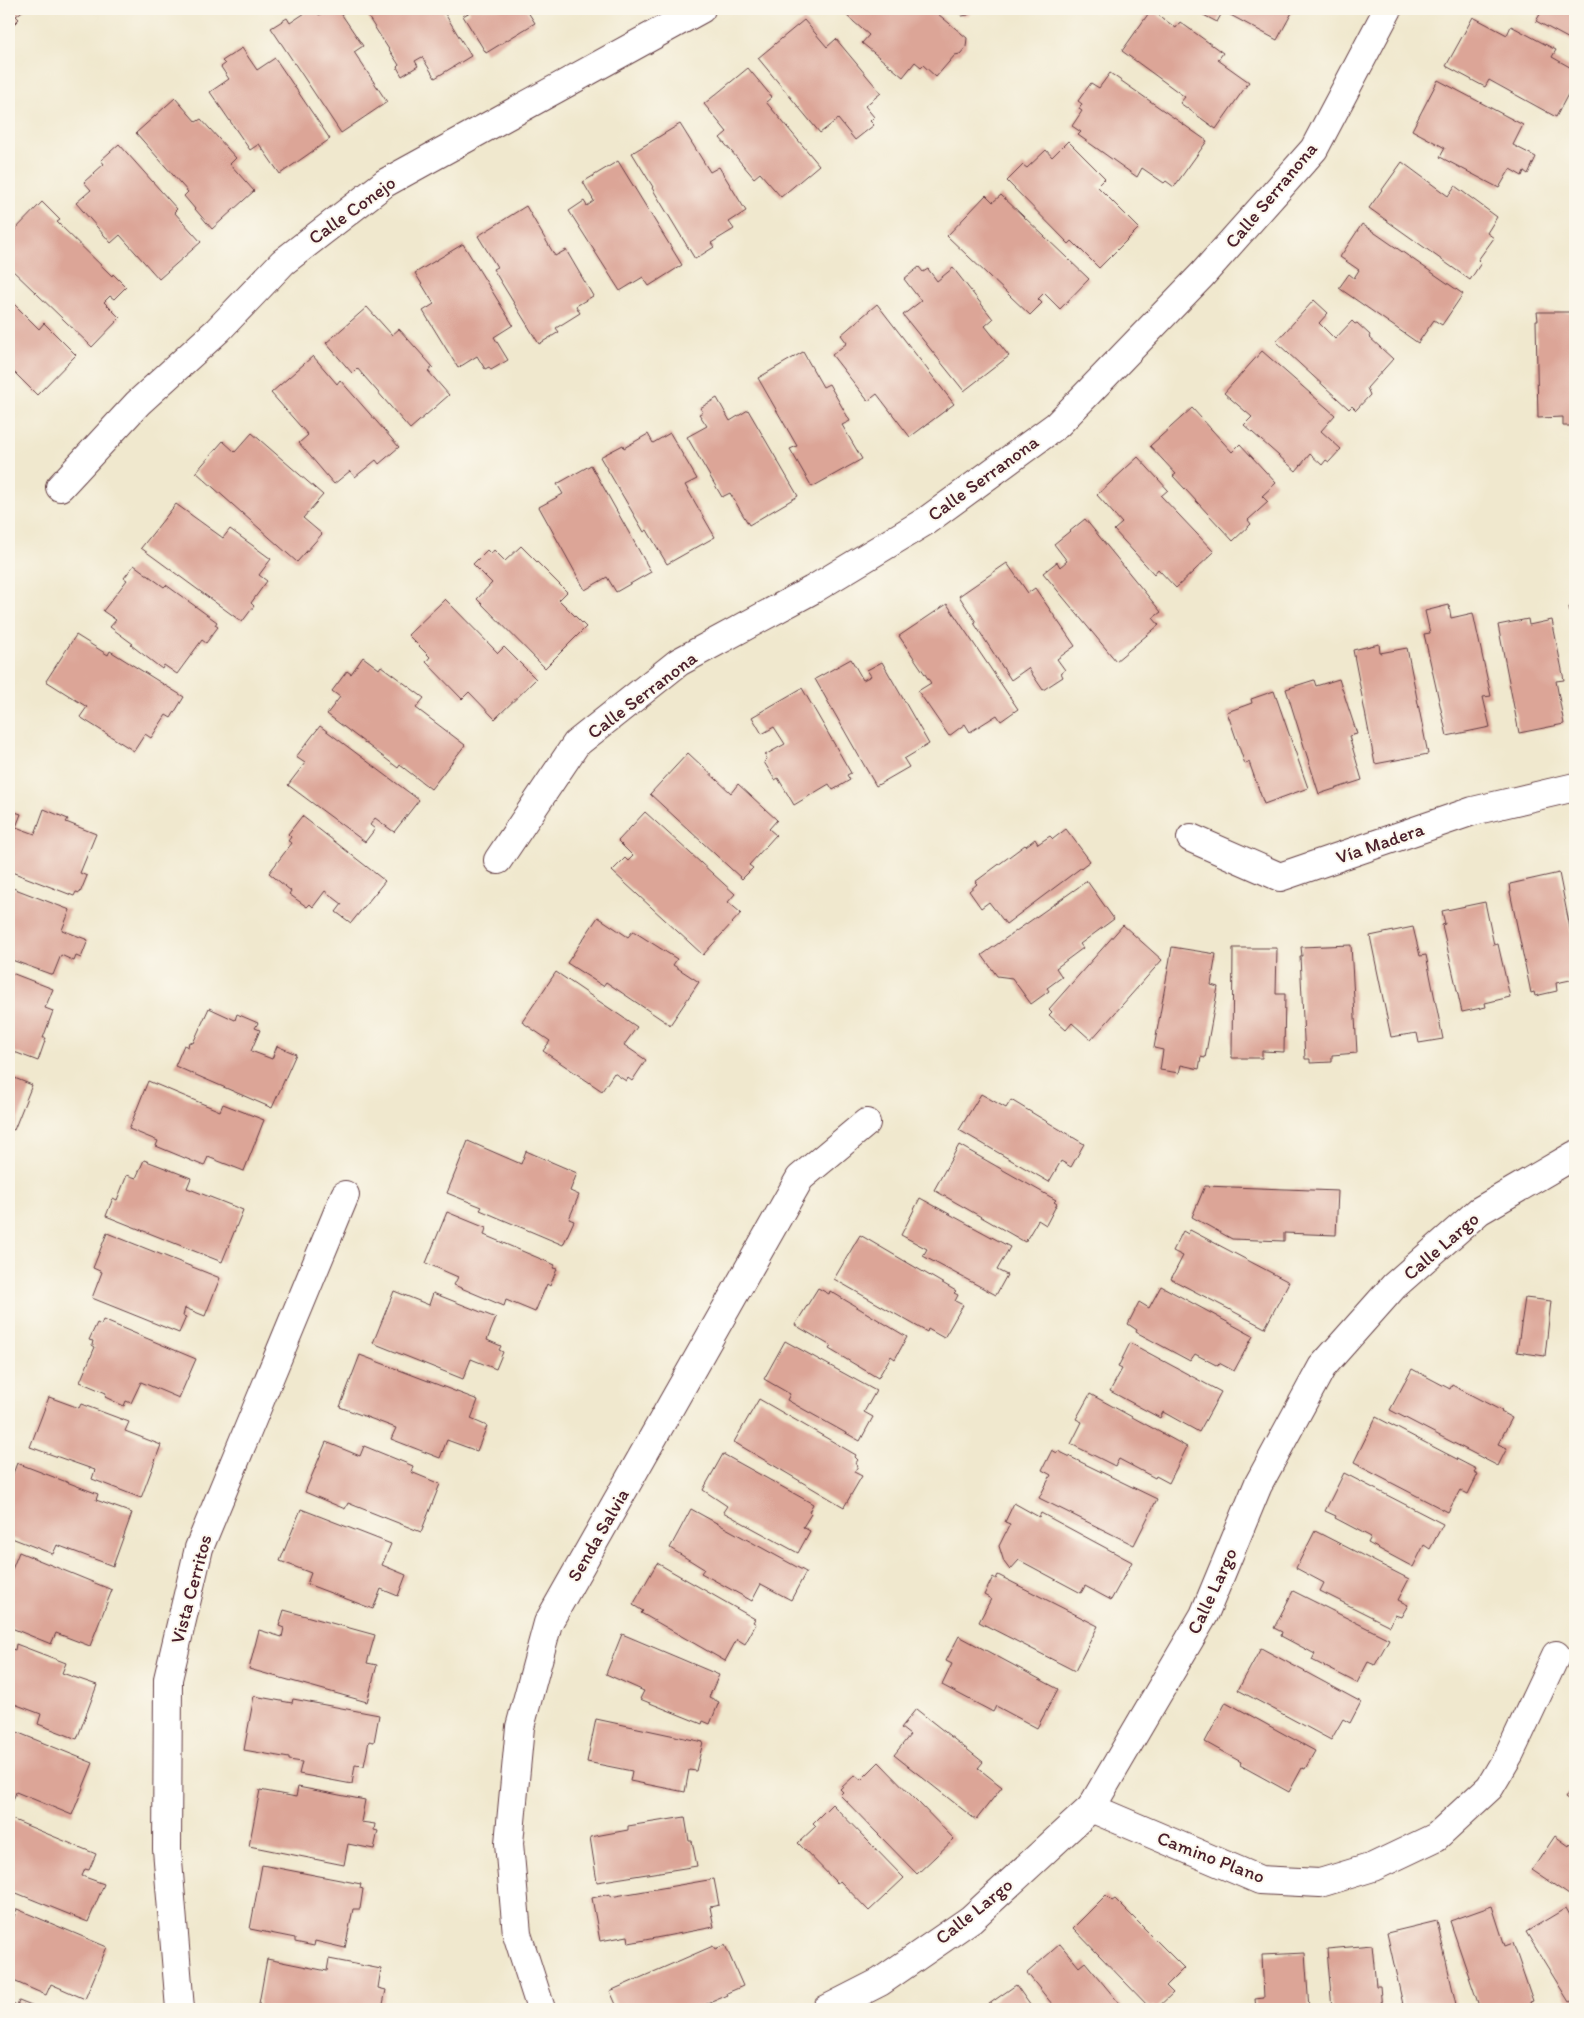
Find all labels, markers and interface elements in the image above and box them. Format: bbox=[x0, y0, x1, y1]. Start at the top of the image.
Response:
street label: Calle Serranona bbox=[1220, 137, 1322, 253]
street label: Calle Conejo bbox=[304, 171, 400, 249]
street label: Calle Serranona bbox=[923, 430, 1043, 526]
street label: Calle Serranona bbox=[583, 646, 702, 744]
street label: Vía Madera bbox=[1333, 817, 1427, 869]
street label: Calle Largo bbox=[1398, 1207, 1484, 1285]
street label: Senda Salvia bbox=[562, 1485, 634, 1585]
street label: Vista Cerritos bbox=[165, 1532, 217, 1646]
street label: Calle Largo bbox=[1182, 1544, 1242, 1638]
street label: Camino Plano bbox=[1154, 1826, 1268, 1888]
street label: Calle Largo bbox=[931, 1873, 1017, 1949]

